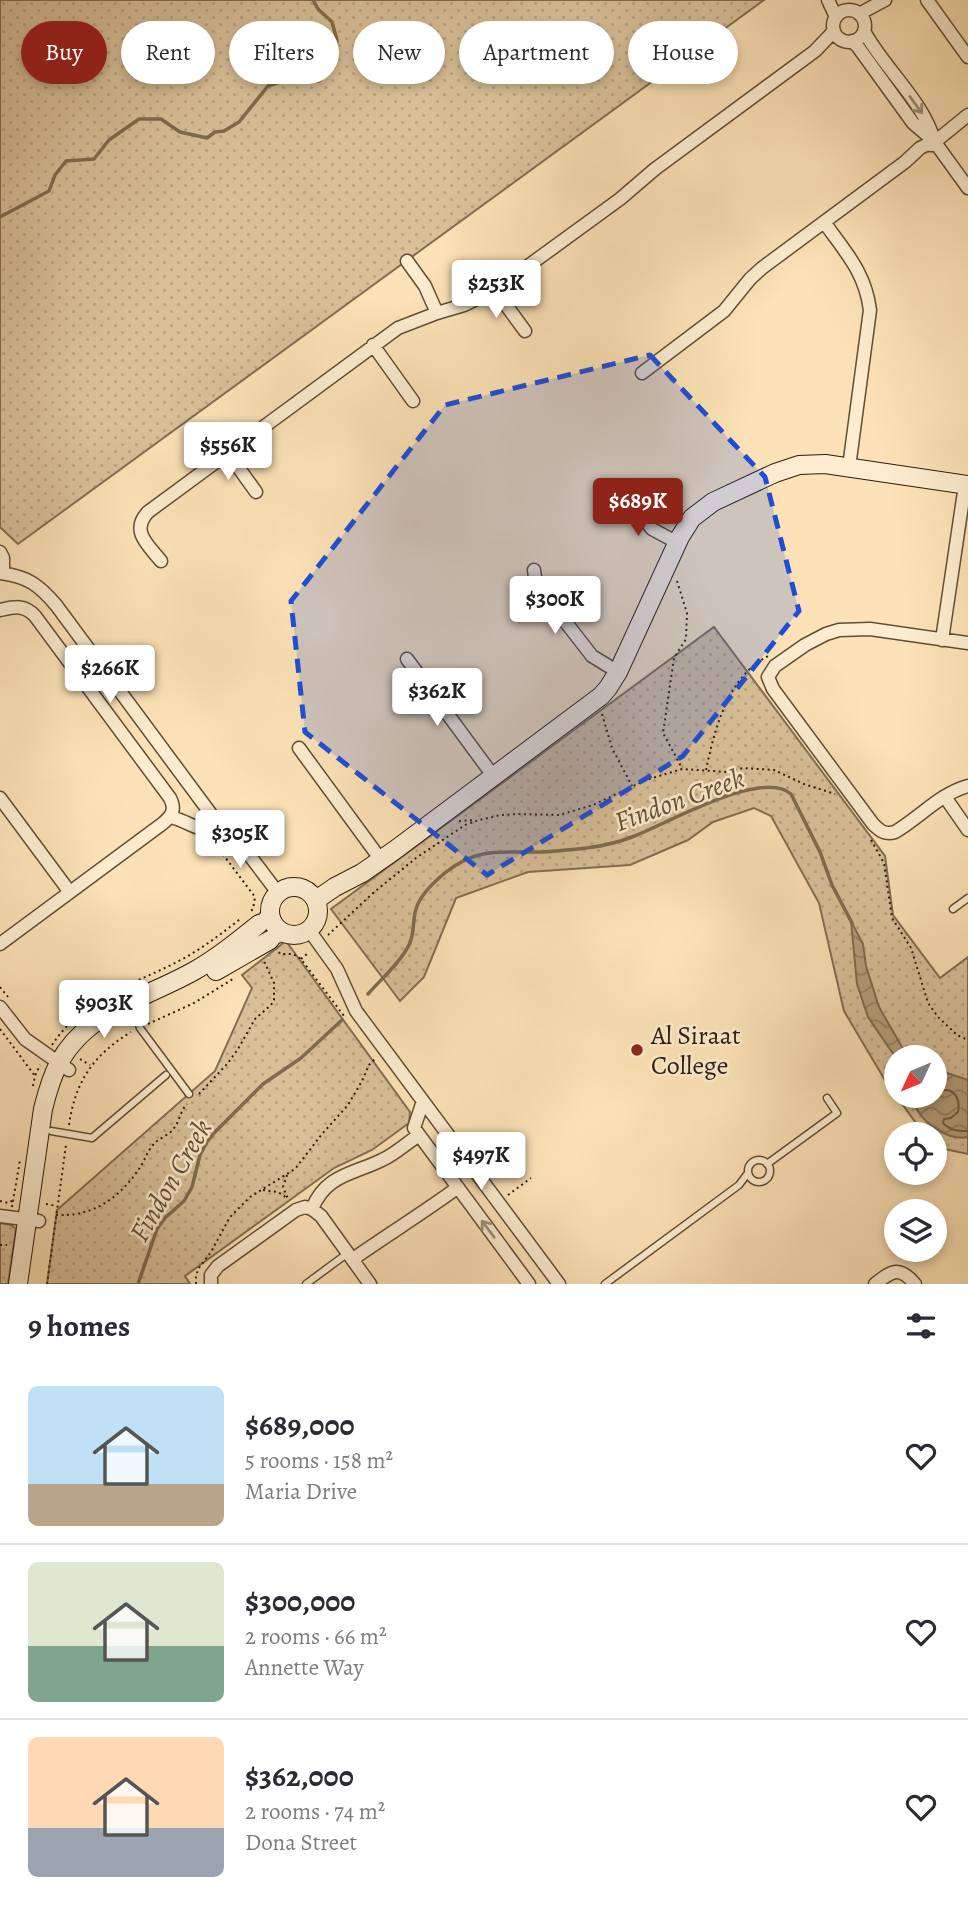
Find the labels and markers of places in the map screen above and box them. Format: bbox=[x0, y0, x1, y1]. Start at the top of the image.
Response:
pin: $253K bbox=[447, 260, 545, 320]
pin: $556K bbox=[179, 422, 277, 482]
pin: $689K bbox=[589, 478, 687, 538]
pin: $300K bbox=[506, 576, 604, 636]
pin: $266K bbox=[61, 646, 159, 705]
pin: $362K bbox=[388, 668, 486, 728]
pin: $305K bbox=[191, 810, 289, 870]
pin: $903K bbox=[55, 981, 153, 1040]
place label: Al Siraat College bbox=[650, 1018, 741, 1083]
marker: Al Siraat College bbox=[629, 1042, 645, 1058]
pin: $497K bbox=[432, 1132, 530, 1192]

